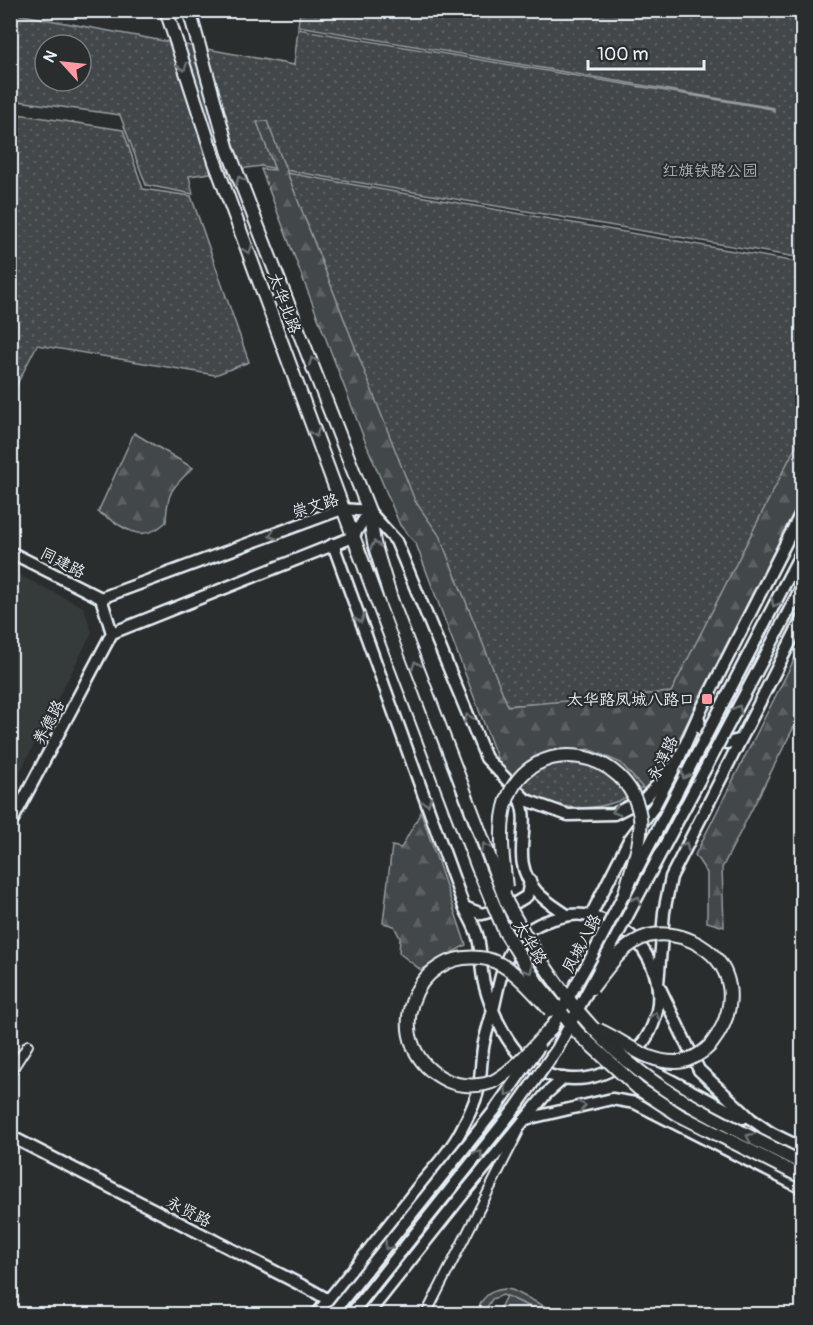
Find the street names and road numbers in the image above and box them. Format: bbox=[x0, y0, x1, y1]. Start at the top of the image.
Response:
street label: 太华北路 bbox=[263, 270, 305, 337]
street label: 崇文路 bbox=[289, 489, 341, 523]
street label: 同建路 bbox=[37, 543, 88, 583]
street label: 养德路 bbox=[29, 697, 69, 748]
street label: 永淳路 bbox=[643, 732, 682, 784]
street label: 凤城八路 bbox=[558, 911, 606, 976]
street label: 太华路 bbox=[509, 917, 551, 968]
street label: 永贤路 bbox=[163, 1192, 214, 1232]

